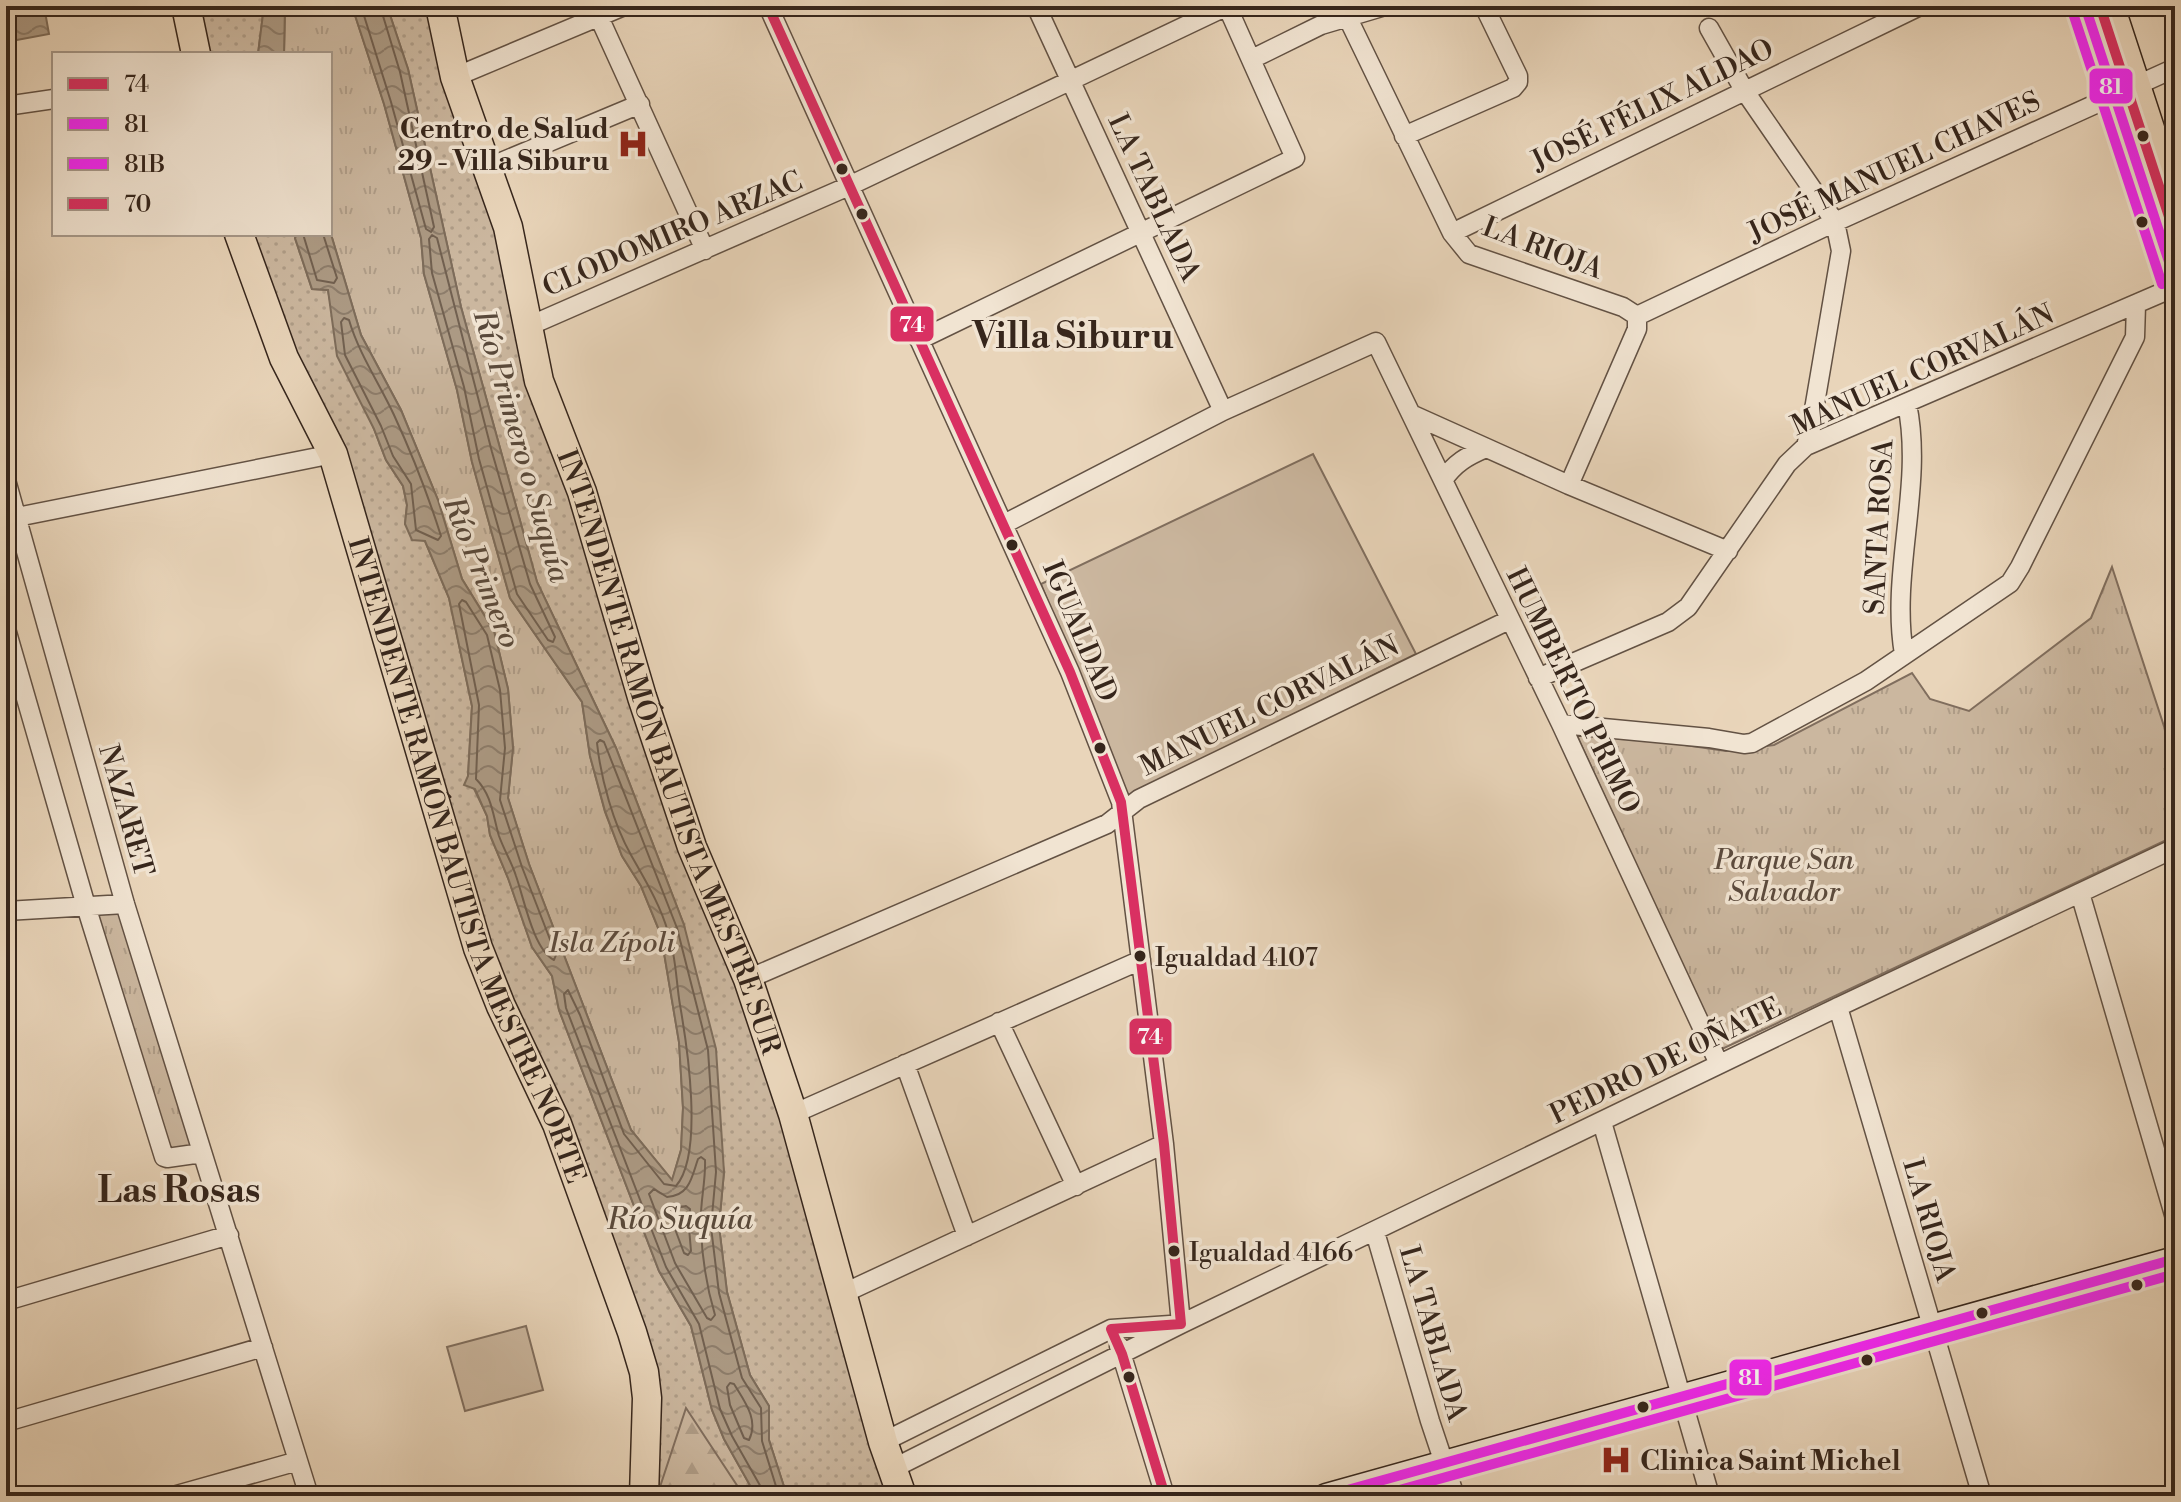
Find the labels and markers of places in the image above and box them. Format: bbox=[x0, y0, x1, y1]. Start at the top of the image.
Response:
place label: Centro de Salud 29 - Villa Siburu bbox=[398, 112, 609, 179]
hospital icon: Centro de Salud 29 - Villa Siburu bbox=[616, 127, 650, 161]
unlabelled marker bbox=[2135, 128, 2151, 144]
unlabelled marker bbox=[834, 161, 850, 177]
unlabelled marker bbox=[854, 206, 870, 222]
unlabelled marker bbox=[2134, 214, 2150, 230]
unlabelled marker bbox=[1004, 537, 1020, 553]
unlabelled marker bbox=[1092, 740, 1108, 756]
place label: Igualdad 4107 bbox=[1155, 942, 1318, 974]
marker: Igualdad 4107 bbox=[1132, 948, 1148, 964]
place label: Igualdad 4166 bbox=[1189, 1237, 1353, 1269]
marker: Igualdad 4166 bbox=[1166, 1243, 1182, 1259]
unlabelled marker bbox=[2129, 1277, 2145, 1293]
unlabelled marker bbox=[1974, 1305, 1990, 1321]
unlabelled marker bbox=[1859, 1352, 1875, 1368]
unlabelled marker bbox=[1121, 1369, 1137, 1385]
unlabelled marker bbox=[1635, 1399, 1651, 1415]
hospital icon: Clinica Saint Michel bbox=[1599, 1443, 1633, 1477]
place label: Clinica Saint Michel bbox=[1640, 1444, 1901, 1479]

